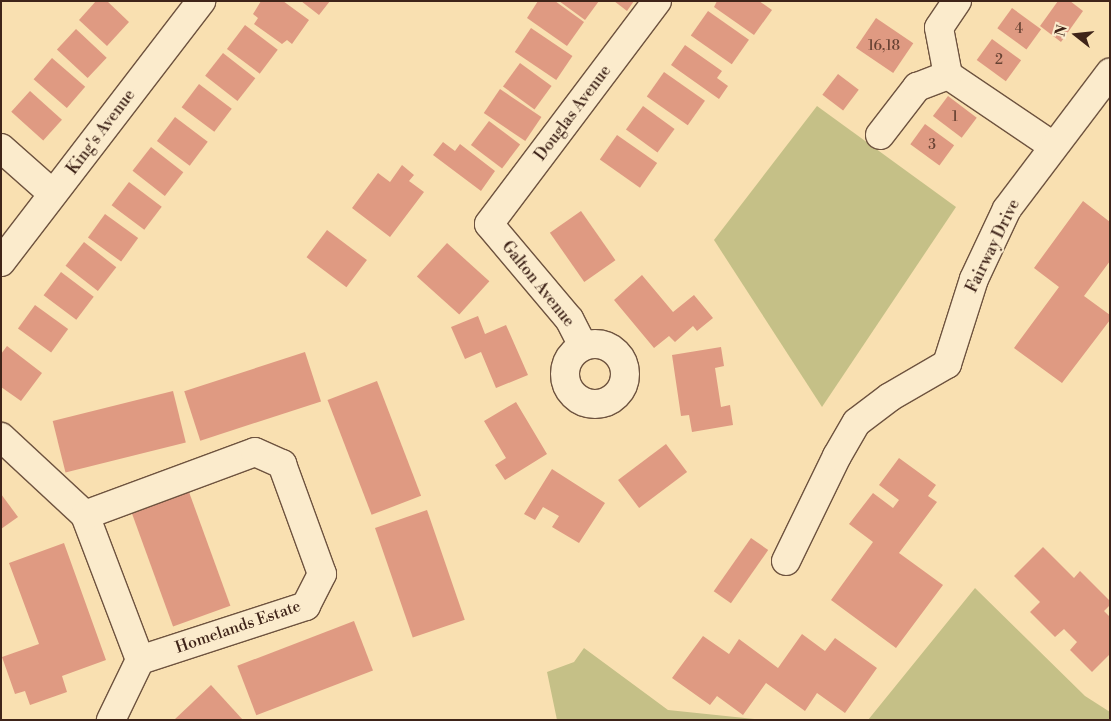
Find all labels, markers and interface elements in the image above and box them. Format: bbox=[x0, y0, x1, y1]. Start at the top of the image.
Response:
north arrow bbox=[1051, 10, 1101, 60]
house number: 4 bbox=[1015, 21, 1023, 37]
text: N bbox=[1051, 23, 1072, 39]
house number: 16,18 bbox=[868, 38, 900, 54]
house number: 2 bbox=[995, 52, 1003, 68]
street label: Douglas Avenue bbox=[531, 61, 615, 165]
street label: King's Avenue bbox=[63, 86, 139, 178]
house number: 1 bbox=[952, 109, 958, 125]
house number: 3 bbox=[928, 137, 936, 153]
street label: Fairway Drive bbox=[962, 196, 1024, 296]
street label: Galton Avenue bbox=[498, 237, 578, 331]
street label: Homelands Estate bbox=[173, 597, 303, 657]

